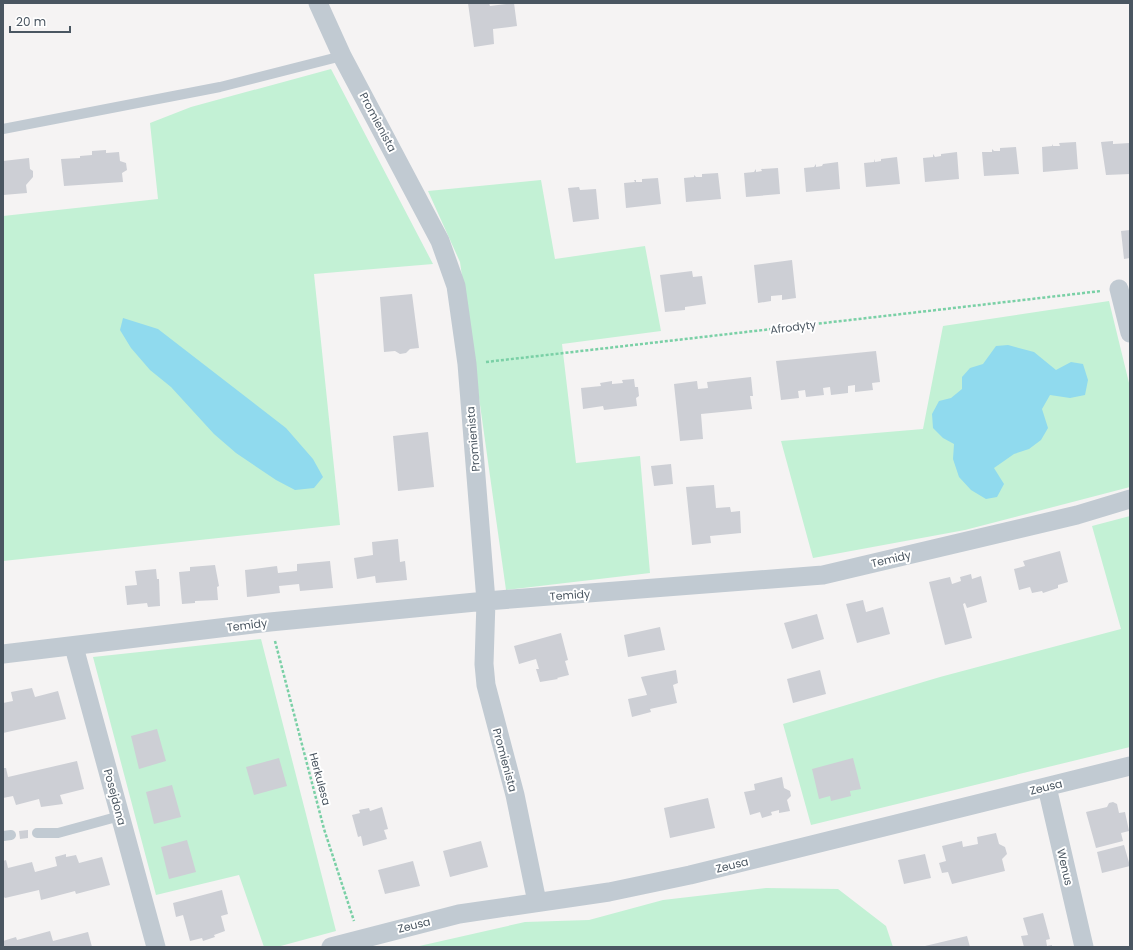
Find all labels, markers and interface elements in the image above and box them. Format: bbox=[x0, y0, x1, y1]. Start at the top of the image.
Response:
scale bar bbox=[10, 8, 70, 34]
text: 20 m bbox=[16, 13, 46, 30]
street label: Promienista bbox=[356, 89, 400, 155]
street label: Afrodyty bbox=[769, 316, 818, 338]
street label: Promienista bbox=[462, 406, 484, 472]
street label: Temidy bbox=[869, 546, 913, 571]
street label: Temidy bbox=[549, 586, 592, 604]
street label: Temidy bbox=[226, 614, 269, 635]
street label: Promienista bbox=[489, 726, 521, 794]
street label: Herkulesa bbox=[305, 751, 335, 807]
street label: Posejdona bbox=[100, 767, 130, 827]
street label: Zeusa bbox=[1028, 775, 1064, 799]
street label: Wenus bbox=[1053, 847, 1077, 887]
street label: Zeusa bbox=[714, 853, 750, 877]
street label: Zeusa bbox=[396, 913, 432, 937]

